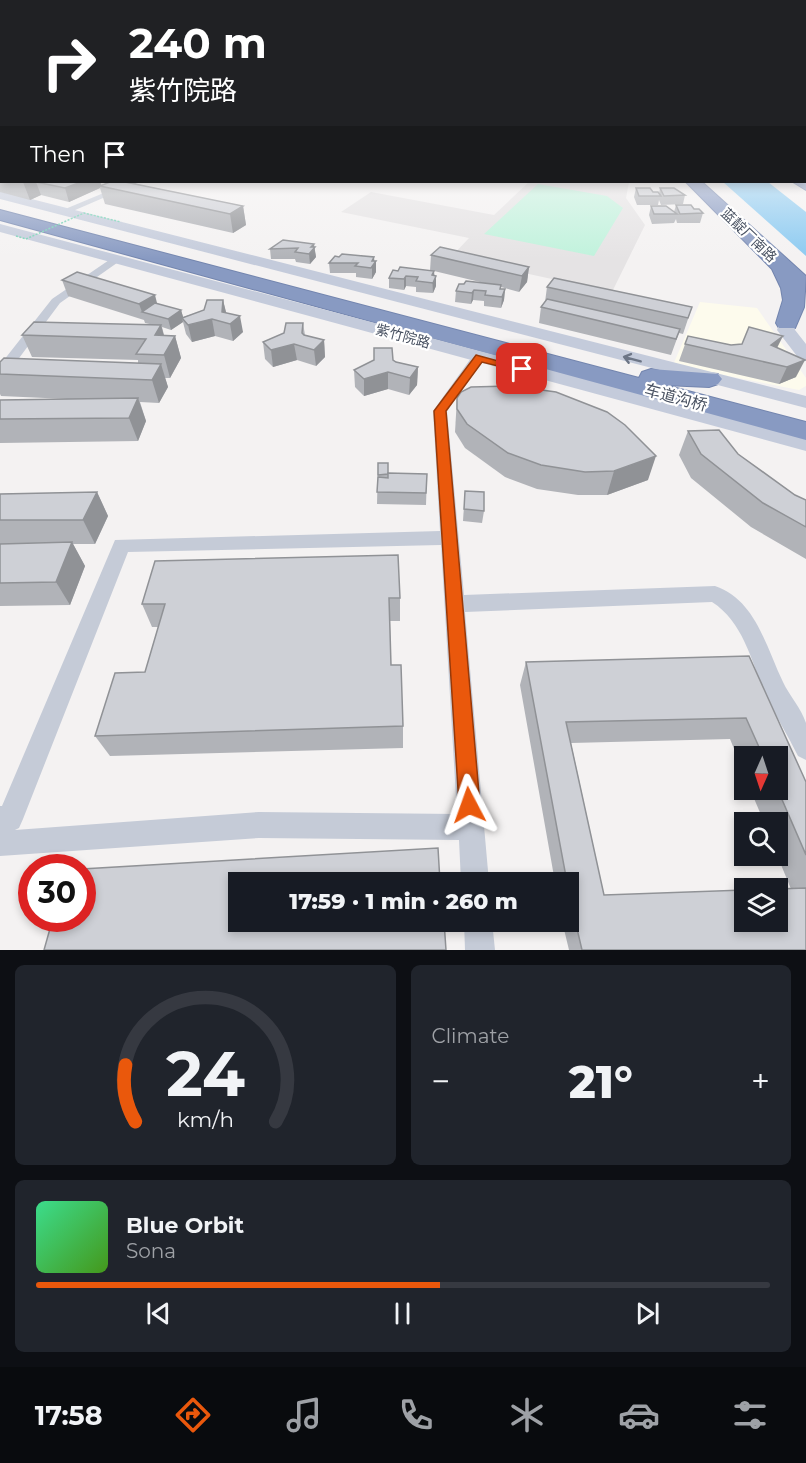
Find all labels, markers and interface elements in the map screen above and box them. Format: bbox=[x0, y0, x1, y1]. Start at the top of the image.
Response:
text: 240 m bbox=[129, 17, 267, 69]
icon: right bbox=[30, 24, 108, 102]
text: 紫竹院路 bbox=[129, 74, 237, 107]
icon: arrive bbox=[98, 138, 131, 171]
text: Then bbox=[30, 141, 86, 168]
street label: 蓝靛厂南路 bbox=[718, 204, 780, 266]
street label: 紫竹院路 bbox=[374, 320, 432, 352]
pin bbox=[496, 343, 547, 394]
icon: arrive bbox=[505, 352, 538, 385]
one-way arrow bbox=[623, 353, 642, 364]
street label: 车道沟桥 bbox=[642, 380, 709, 415]
north arrow bbox=[734, 746, 788, 800]
map controls bbox=[734, 746, 788, 932]
position arrow bbox=[437, 773, 501, 837]
button: search bbox=[734, 812, 788, 866]
speed limit sign: 30 bbox=[18, 854, 96, 932]
button: layers bbox=[734, 878, 788, 932]
text: 17:59 · 1 min · 260 m bbox=[289, 888, 518, 915]
text: Climate bbox=[432, 1024, 509, 1048]
text: 24 bbox=[166, 1036, 245, 1112]
text: 21° bbox=[569, 1054, 633, 1109]
text: − bbox=[432, 1061, 450, 1101]
text: + bbox=[751, 1061, 770, 1101]
text: km/h bbox=[177, 1106, 234, 1132]
text: Blue Orbit bbox=[126, 1212, 244, 1239]
text: Sona bbox=[126, 1239, 176, 1263]
icon: previous bbox=[142, 1297, 175, 1330]
icon: pause bbox=[386, 1297, 419, 1330]
icon: next bbox=[631, 1297, 664, 1330]
icon: directions bbox=[172, 1394, 214, 1436]
icon: music bbox=[283, 1394, 325, 1436]
icon: phone bbox=[395, 1394, 437, 1436]
icon: climate bbox=[506, 1394, 548, 1436]
icon: car bbox=[618, 1394, 660, 1436]
icon: filters bbox=[729, 1394, 771, 1436]
text: 17:58 bbox=[35, 1399, 102, 1432]

